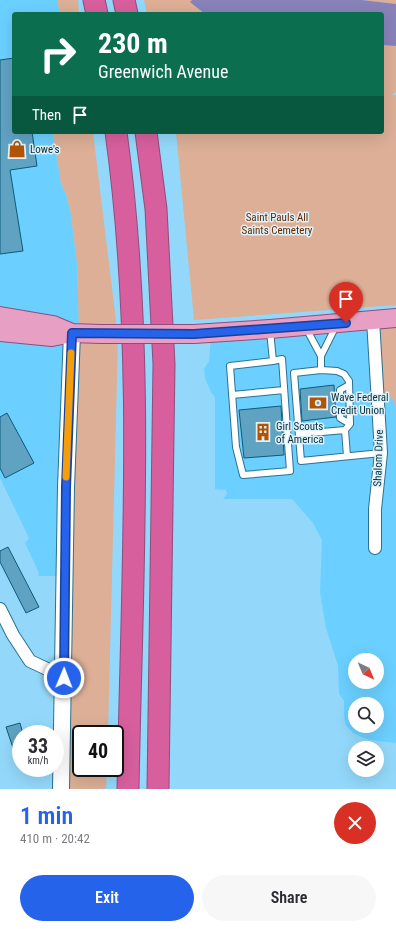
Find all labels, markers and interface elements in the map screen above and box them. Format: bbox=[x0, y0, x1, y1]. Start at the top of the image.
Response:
text: 230 m bbox=[98, 27, 168, 60]
icon: right bbox=[32, 28, 84, 80]
text: Greenwich Avenue bbox=[98, 61, 228, 82]
icon: arrive bbox=[69, 104, 91, 126]
text: Then bbox=[32, 106, 61, 124]
shop icon: Lowe's bbox=[7, 139, 27, 159]
place label: Lowe's bbox=[30, 143, 60, 156]
park label: Saint Pauls All Saints Cemetery bbox=[242, 211, 313, 237]
pin bbox=[329, 282, 363, 323]
icon: arrive bbox=[335, 288, 357, 310]
place label: Wave Federal Credit Union bbox=[331, 391, 389, 417]
bank icon: Wave Federal Credit Union bbox=[308, 393, 328, 413]
place label: Girl Scouts of America bbox=[276, 420, 324, 446]
building icon: Girl Scouts of America bbox=[253, 422, 273, 442]
street label: Shalom Drive bbox=[371, 429, 386, 487]
north arrow bbox=[348, 653, 384, 689]
map controls bbox=[348, 653, 384, 777]
position arrow bbox=[43, 657, 85, 699]
button: search bbox=[348, 697, 384, 733]
speed limit sign: 40 bbox=[72, 725, 124, 777]
text: 33 bbox=[28, 734, 48, 758]
button: layers bbox=[348, 741, 384, 777]
text: km/h bbox=[28, 755, 48, 766]
text: 1 min bbox=[20, 802, 73, 830]
button: close bbox=[334, 802, 376, 844]
text: 410 m · 20:42 bbox=[20, 831, 90, 846]
button: Exit bbox=[20, 875, 194, 921]
button: Share bbox=[202, 875, 376, 921]

